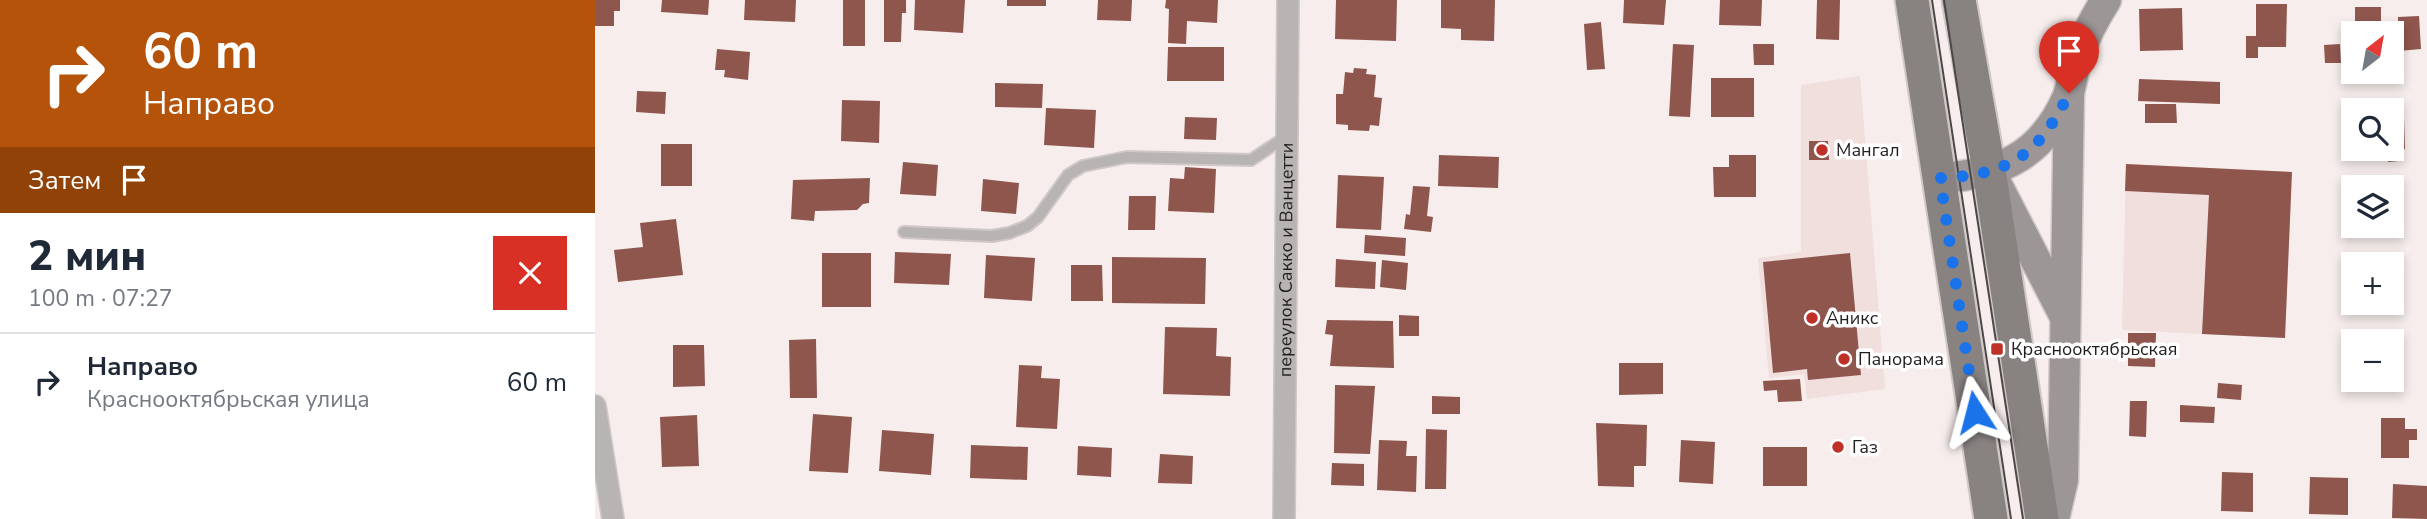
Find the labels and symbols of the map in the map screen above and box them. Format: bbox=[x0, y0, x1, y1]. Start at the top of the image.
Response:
pin bbox=[2039, 21, 2099, 93]
north arrow bbox=[2341, 21, 2405, 84]
place label: Мангал bbox=[1836, 138, 1900, 162]
marker: Мангал bbox=[1814, 142, 1830, 158]
street label: переулок Сакко и Ванцетти bbox=[1273, 143, 1299, 377]
place label: Аникс bbox=[1826, 306, 1879, 330]
marker: Аникс bbox=[1804, 310, 1820, 326]
place label: Краснооктябрьская bbox=[2011, 337, 2177, 361]
marker: Краснооктябрьская bbox=[1989, 341, 2005, 357]
place label: Панорама bbox=[1858, 347, 1944, 371]
marker: Панорама bbox=[1836, 351, 1852, 367]
position arrow bbox=[1938, 375, 2012, 449]
place label: Газ bbox=[1852, 435, 1878, 459]
marker: Газ bbox=[1830, 439, 1846, 455]

